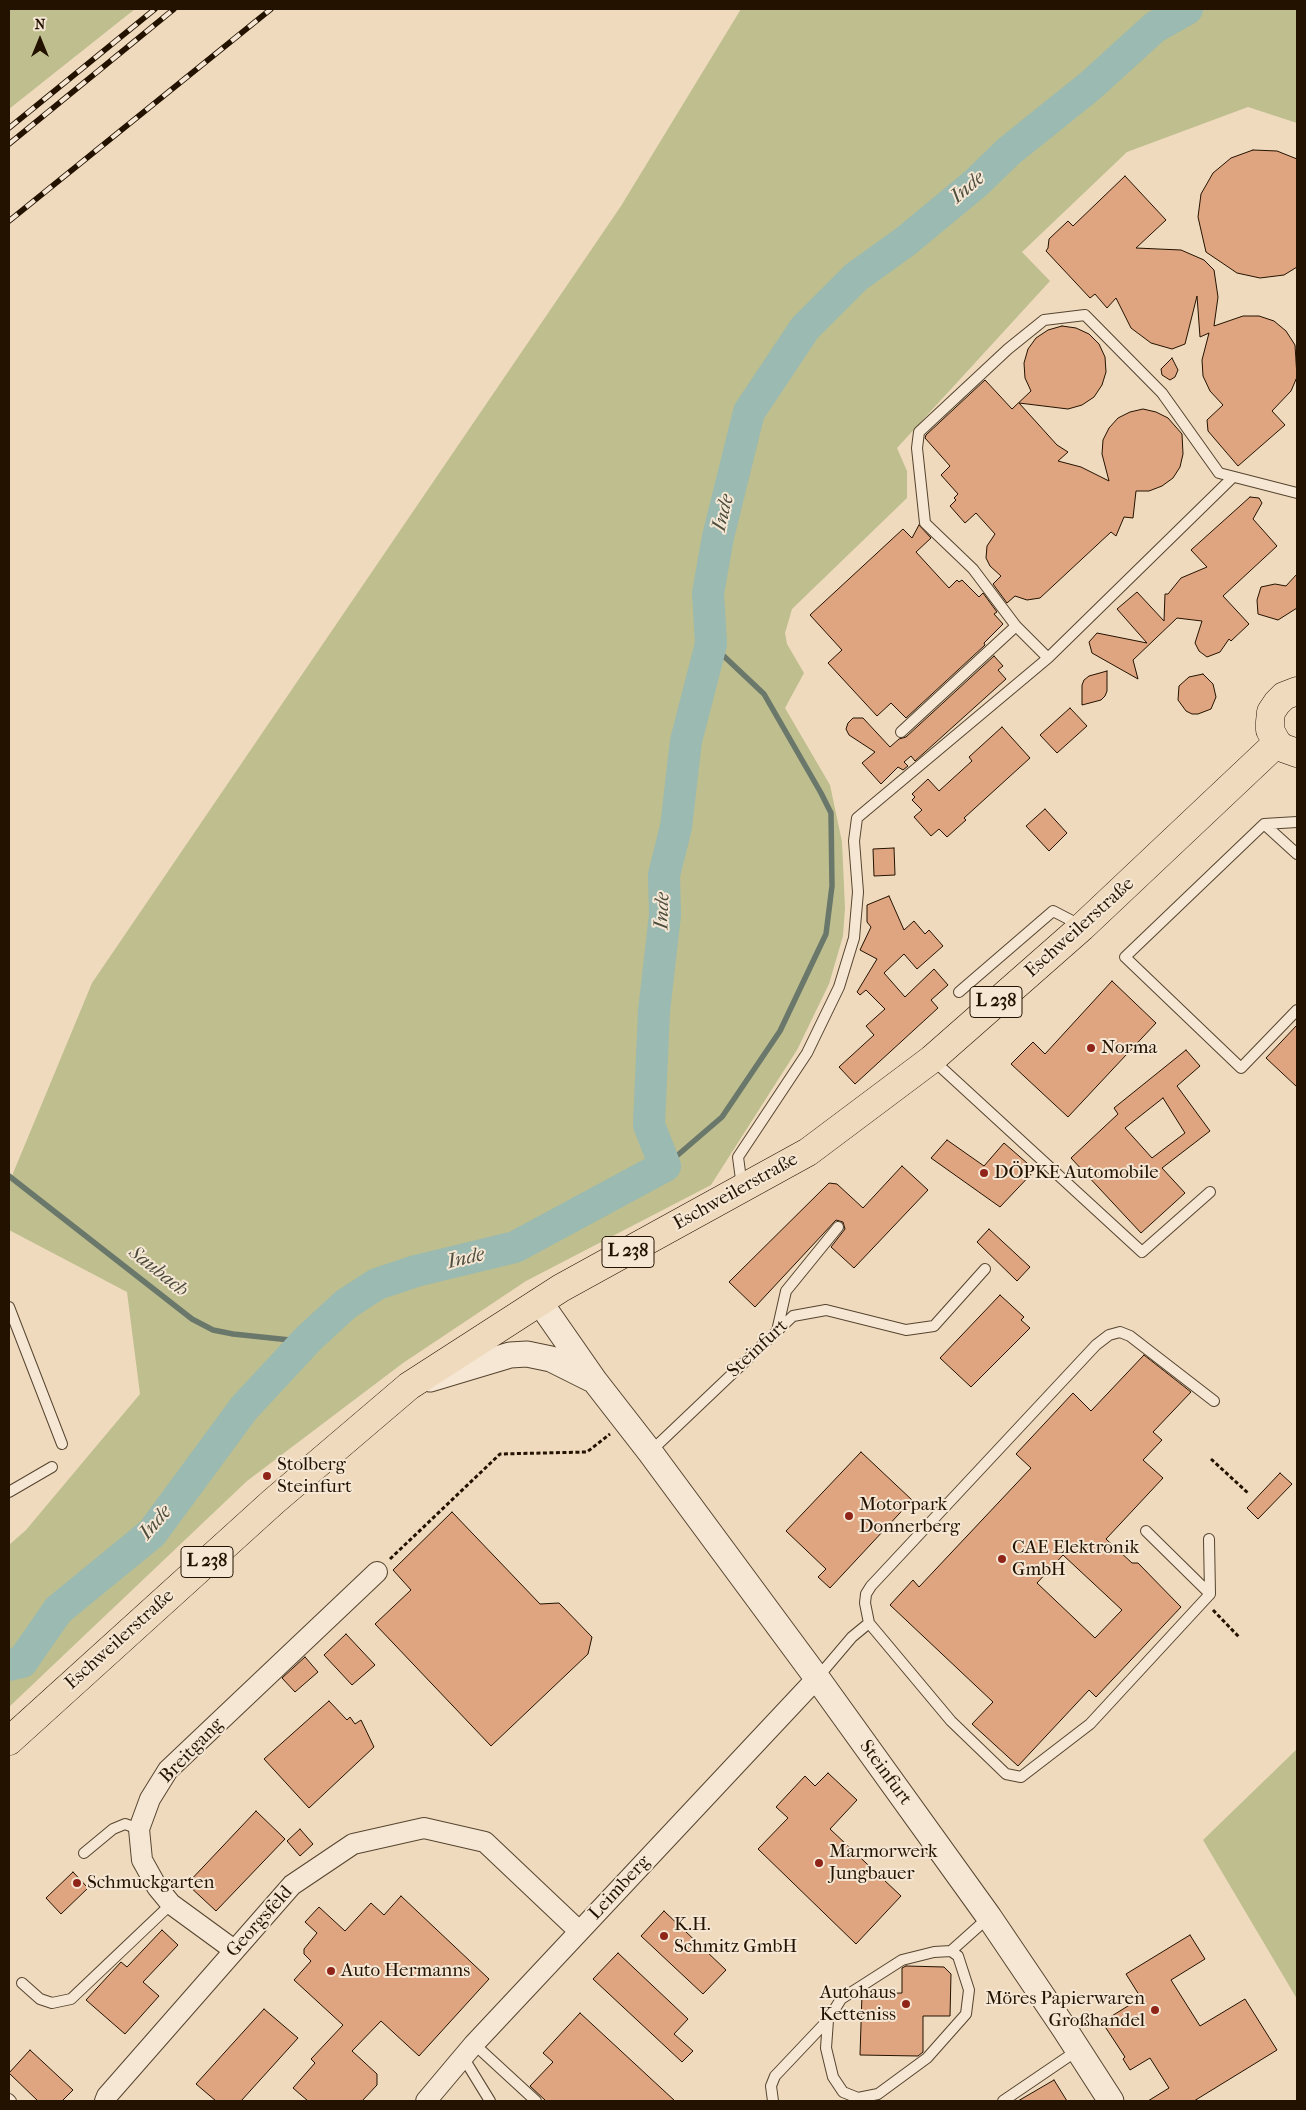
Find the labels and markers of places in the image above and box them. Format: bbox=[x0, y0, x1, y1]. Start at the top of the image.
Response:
place label: Norma bbox=[1101, 1037, 1157, 1059]
marker: Norma bbox=[1085, 1042, 1097, 1054]
place label: DÖPKE Automobile bbox=[994, 1162, 1159, 1184]
marker: DÖPKE Automobile bbox=[978, 1167, 990, 1179]
place label: Stolberg Steinfurt bbox=[277, 1454, 352, 1498]
marker: Stolberg Steinfurt bbox=[261, 1470, 273, 1482]
place label: Motorpark Donnerberg bbox=[859, 1494, 960, 1538]
marker: Motorpark Donnerberg bbox=[843, 1510, 855, 1522]
place label: CAE Elektronik GmbH bbox=[1012, 1537, 1139, 1581]
marker: CAE Elektronik GmbH bbox=[996, 1553, 1008, 1565]
place label: Marmorwerk Jungbauer bbox=[829, 1841, 938, 1885]
marker: Marmorwerk Jungbauer bbox=[813, 1857, 825, 1869]
place label: Schmuckgarten bbox=[87, 1872, 214, 1894]
marker: Schmuckgarten bbox=[71, 1877, 83, 1889]
place label: K.H. Schmitz GmbH bbox=[674, 1914, 797, 1958]
marker: K.H. Schmitz GmbH bbox=[658, 1930, 670, 1942]
place label: Auto Hermanns bbox=[341, 1960, 470, 1982]
marker: Auto Hermanns bbox=[325, 1965, 337, 1977]
place label: Autohaus Ketteniss bbox=[819, 1982, 896, 2026]
place label: Möres Papierwaren Großhandel bbox=[985, 1988, 1145, 2032]
marker: Autohaus Ketteniss bbox=[900, 1998, 912, 2010]
marker: Möres Papierwaren Großhandel bbox=[1149, 2004, 1161, 2016]

